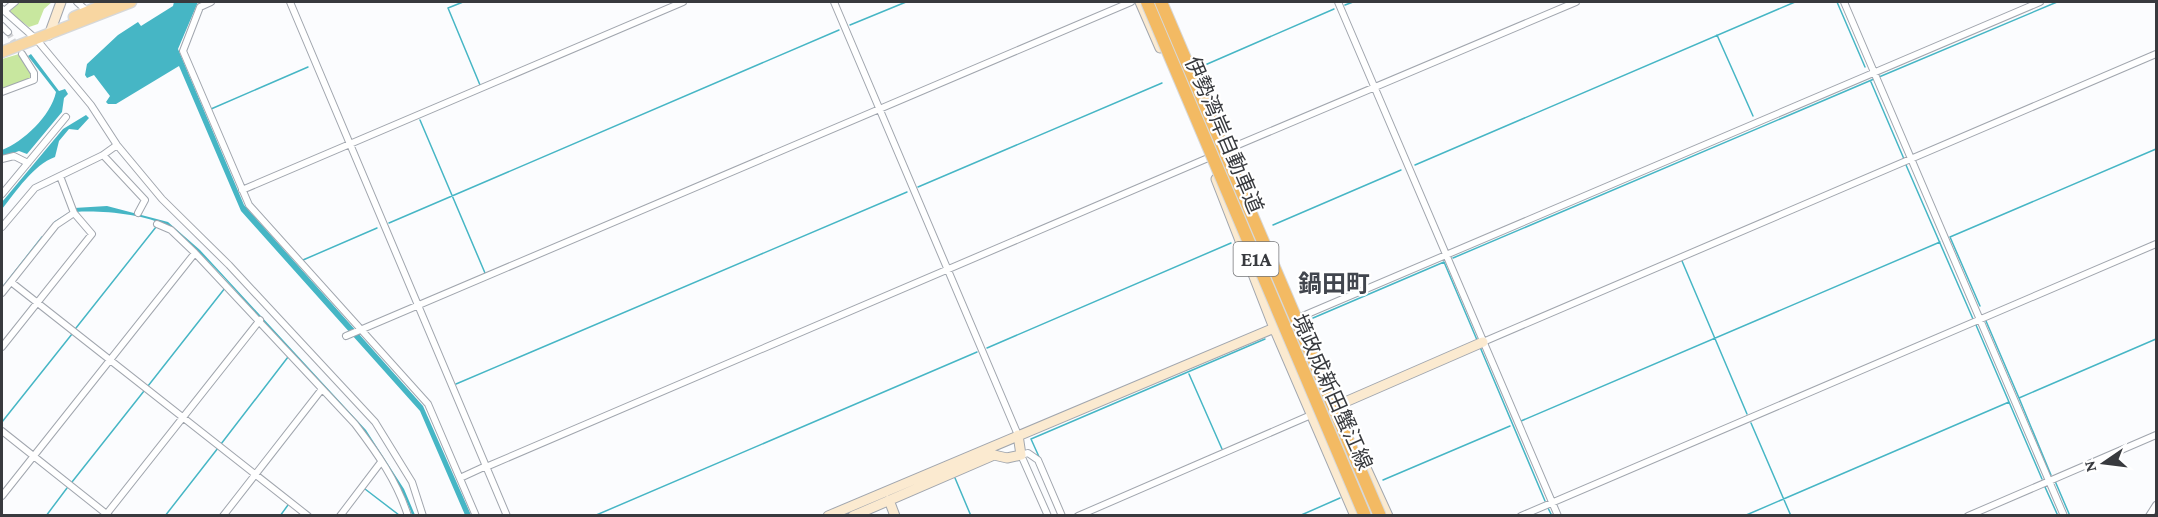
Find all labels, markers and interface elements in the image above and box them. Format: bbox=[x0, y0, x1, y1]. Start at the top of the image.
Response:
street label: 伊勢湾岸自動車道 bbox=[1180, 53, 1268, 217]
road number: E1A bbox=[1234, 242, 1278, 276]
district label: 鍋田町 bbox=[1298, 270, 1370, 297]
street label: 境政成新田蟹江線 bbox=[1287, 310, 1377, 474]
north arrow bbox=[2074, 433, 2134, 493]
text: N bbox=[2080, 459, 2099, 474]

